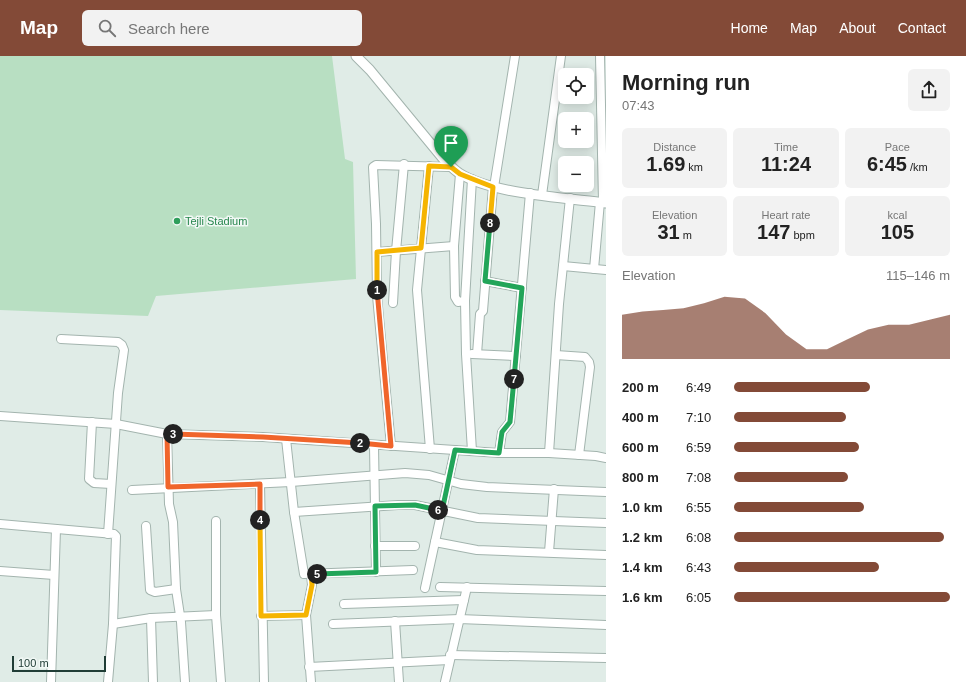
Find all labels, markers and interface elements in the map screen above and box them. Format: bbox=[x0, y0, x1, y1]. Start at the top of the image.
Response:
search box bbox=[82, 10, 362, 46]
text: Map bbox=[20, 17, 58, 38]
icon: search bbox=[96, 17, 118, 39]
text: Search here bbox=[128, 20, 210, 37]
text: Home bbox=[731, 20, 768, 36]
text: Map bbox=[790, 20, 817, 36]
text: About bbox=[839, 20, 876, 36]
text: Contact bbox=[898, 20, 946, 36]
map controls bbox=[558, 68, 594, 192]
button: locate bbox=[558, 68, 594, 104]
button: share bbox=[908, 69, 950, 111]
text: Morning run bbox=[622, 70, 750, 95]
text: 07:43 bbox=[622, 98, 655, 113]
button: + bbox=[558, 112, 594, 148]
pin bbox=[434, 126, 468, 167]
icon: arrive bbox=[440, 132, 462, 154]
text: Distance bbox=[653, 141, 696, 153]
text: Time bbox=[774, 141, 798, 153]
text: Pace bbox=[885, 141, 910, 153]
text: 1.69 bbox=[646, 153, 685, 175]
text: 11:24 bbox=[761, 153, 811, 175]
text: 6:45 bbox=[867, 153, 907, 175]
button: − bbox=[558, 156, 594, 192]
text: km bbox=[685, 161, 703, 173]
text: /km bbox=[907, 161, 928, 173]
text: Elevation bbox=[652, 209, 697, 221]
text: Heart rate bbox=[762, 209, 810, 221]
text: kcal bbox=[888, 209, 907, 221]
pin: 8 bbox=[480, 213, 500, 233]
place label: Tejli Stadium bbox=[185, 215, 247, 227]
marker: Tejli Stadium bbox=[172, 216, 182, 226]
text: 8 bbox=[487, 217, 493, 229]
text: 31 bbox=[657, 221, 680, 243]
text: 147 bbox=[757, 221, 790, 243]
text: 105 bbox=[881, 221, 914, 243]
text: m bbox=[680, 229, 692, 241]
text: bpm bbox=[790, 229, 815, 241]
text: Elevation bbox=[622, 268, 675, 283]
text: 115–146 m bbox=[886, 268, 950, 283]
pin: 1 bbox=[367, 280, 387, 300]
text: 1 bbox=[374, 284, 380, 296]
pin: 7 bbox=[504, 369, 524, 389]
text: 7 bbox=[511, 373, 517, 385]
text: 200 m bbox=[622, 380, 659, 395]
text: 6:49 bbox=[686, 380, 711, 395]
text: 400 m bbox=[622, 410, 659, 425]
text: 7:10 bbox=[686, 410, 711, 425]
pin: 3 bbox=[163, 424, 183, 444]
text: 3 bbox=[170, 428, 176, 440]
pin: 2 bbox=[350, 433, 370, 453]
text: 2 bbox=[357, 437, 363, 449]
text: 600 m bbox=[622, 440, 659, 455]
text: 6:59 bbox=[686, 440, 711, 455]
text: 800 m bbox=[622, 470, 659, 485]
text: 7:08 bbox=[686, 470, 711, 485]
pin: 6 bbox=[428, 500, 448, 520]
text: 1.0 km bbox=[622, 500, 662, 515]
text: 6:55 bbox=[686, 500, 711, 515]
text: 6 bbox=[435, 504, 441, 516]
pin: 4 bbox=[250, 510, 270, 530]
text: 4 bbox=[257, 514, 263, 526]
text: 1.2 km bbox=[622, 530, 662, 545]
text: 6:08 bbox=[686, 530, 711, 545]
text: 1.4 km bbox=[622, 560, 662, 575]
text: 6:43 bbox=[686, 560, 711, 575]
pin: 5 bbox=[307, 564, 327, 584]
text: 5 bbox=[314, 568, 320, 580]
text: 1.6 km bbox=[622, 590, 662, 605]
text: 6:05 bbox=[686, 590, 711, 605]
scale bar bbox=[12, 654, 106, 673]
text: 100 m bbox=[18, 657, 49, 669]

